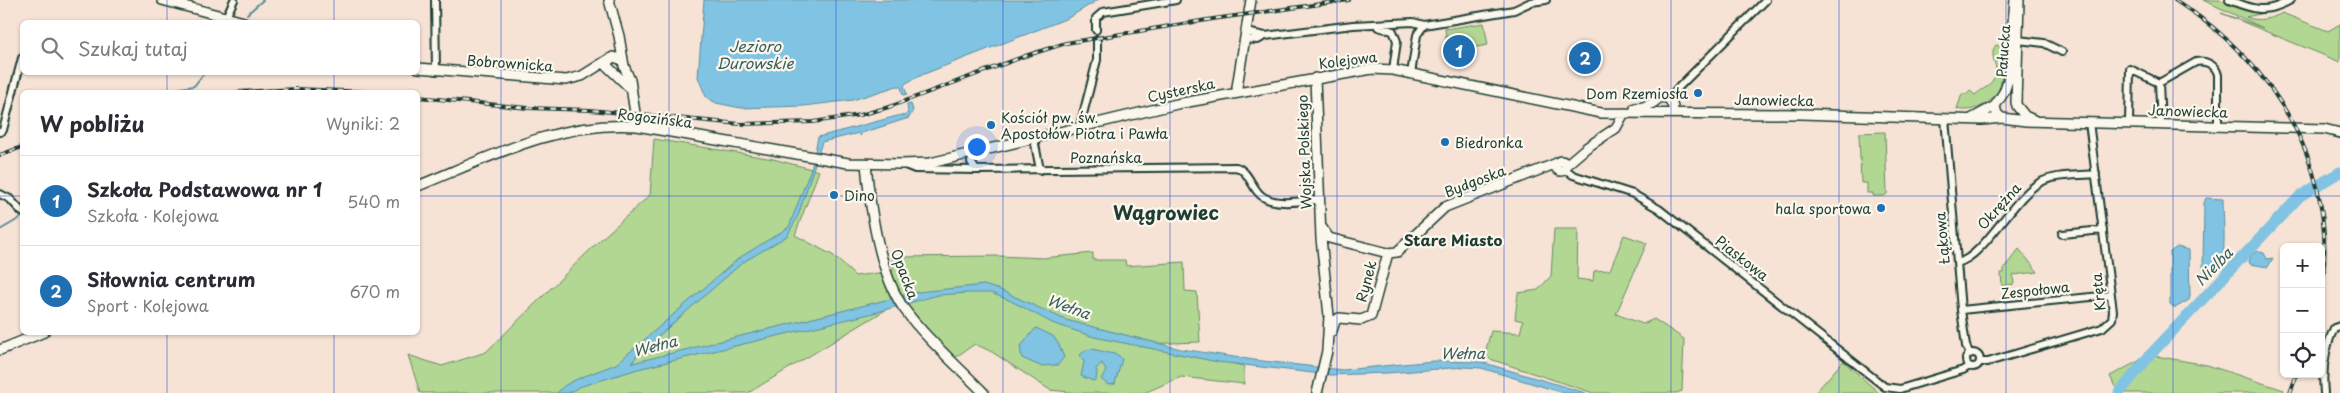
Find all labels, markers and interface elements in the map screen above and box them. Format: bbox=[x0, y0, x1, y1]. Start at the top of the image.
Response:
search box bbox=[20, 20, 420, 75]
street label: Pałucka bbox=[1991, 24, 2015, 78]
pin: 1 bbox=[1443, 32, 1475, 70]
icon: search bbox=[38, 34, 66, 62]
text: Szukaj tutaj bbox=[78, 34, 188, 62]
water label: Jezioro Durowskie bbox=[717, 34, 794, 74]
pin: 2 bbox=[1569, 39, 1601, 77]
street label: Kolejowa bbox=[1318, 46, 1379, 74]
street label: Bobrownicka bbox=[466, 50, 554, 77]
street label: Cysterska bbox=[1145, 73, 1217, 107]
place label: Dom Rzemiosła bbox=[1586, 83, 1688, 104]
marker: Dom Rzemiosła bbox=[1692, 87, 1704, 99]
street label: Janowiecka bbox=[1734, 89, 1814, 111]
street label: Wojska Polskiego bbox=[1292, 94, 1316, 210]
street label: Janowiecka bbox=[2148, 99, 2229, 123]
street label: Rogozińska bbox=[616, 103, 694, 133]
text: W pobliżu bbox=[40, 107, 145, 139]
place label: Kościół pw. św. Apostołów Piotra i Pawła bbox=[1001, 107, 1168, 144]
text: Wyniki: 2 bbox=[326, 111, 400, 135]
marker: Kościół pw. św. Apostołów Piotra i Pawła bbox=[985, 119, 997, 131]
place label: Biedronka bbox=[1455, 132, 1523, 153]
your location bbox=[964, 134, 990, 160]
marker: Biedronka bbox=[1439, 136, 1451, 148]
street label: Poznańska bbox=[1070, 147, 1142, 168]
street label: Bydgoska bbox=[1441, 160, 1509, 202]
text: Szkoła Podstawowa nr 1 bbox=[87, 175, 322, 203]
street label: Okrężna bbox=[1972, 178, 2026, 234]
place label: Dino bbox=[844, 185, 875, 206]
text: 1 bbox=[52, 189, 60, 213]
text: 540 m bbox=[347, 189, 400, 213]
marker: Dino bbox=[828, 189, 840, 201]
district label: Wągrowiec bbox=[1113, 198, 1219, 226]
place label: hala sportowa bbox=[1775, 198, 1871, 219]
marker: hala sportowa bbox=[1875, 202, 1887, 214]
text: Szkoła · Kolejowa bbox=[87, 203, 219, 227]
street label: Łąkowa bbox=[1929, 211, 1955, 265]
district label: Stare Miasto bbox=[1404, 228, 1502, 251]
street label: Piaskowa bbox=[1711, 230, 1773, 286]
water label: Nielba bbox=[2189, 241, 2238, 291]
map controls bbox=[2280, 243, 2325, 378]
button: + bbox=[2280, 243, 2325, 288]
street label: Opacka bbox=[886, 246, 924, 302]
street label: Rynek bbox=[1350, 257, 1382, 304]
text: Siłownia centrum bbox=[87, 265, 256, 293]
street label: Kręta bbox=[2086, 272, 2110, 312]
street label: Zespołowa bbox=[2000, 276, 2071, 304]
text: 2 bbox=[50, 279, 62, 303]
text: 670 m bbox=[350, 279, 400, 303]
water label: Wełna bbox=[1044, 288, 1094, 325]
button: − bbox=[2280, 288, 2325, 333]
text: Sport · Kolejowa bbox=[87, 293, 209, 317]
water label: Wełna bbox=[631, 328, 680, 362]
button: locate bbox=[2280, 333, 2325, 378]
water label: Wełna bbox=[1441, 341, 1486, 364]

